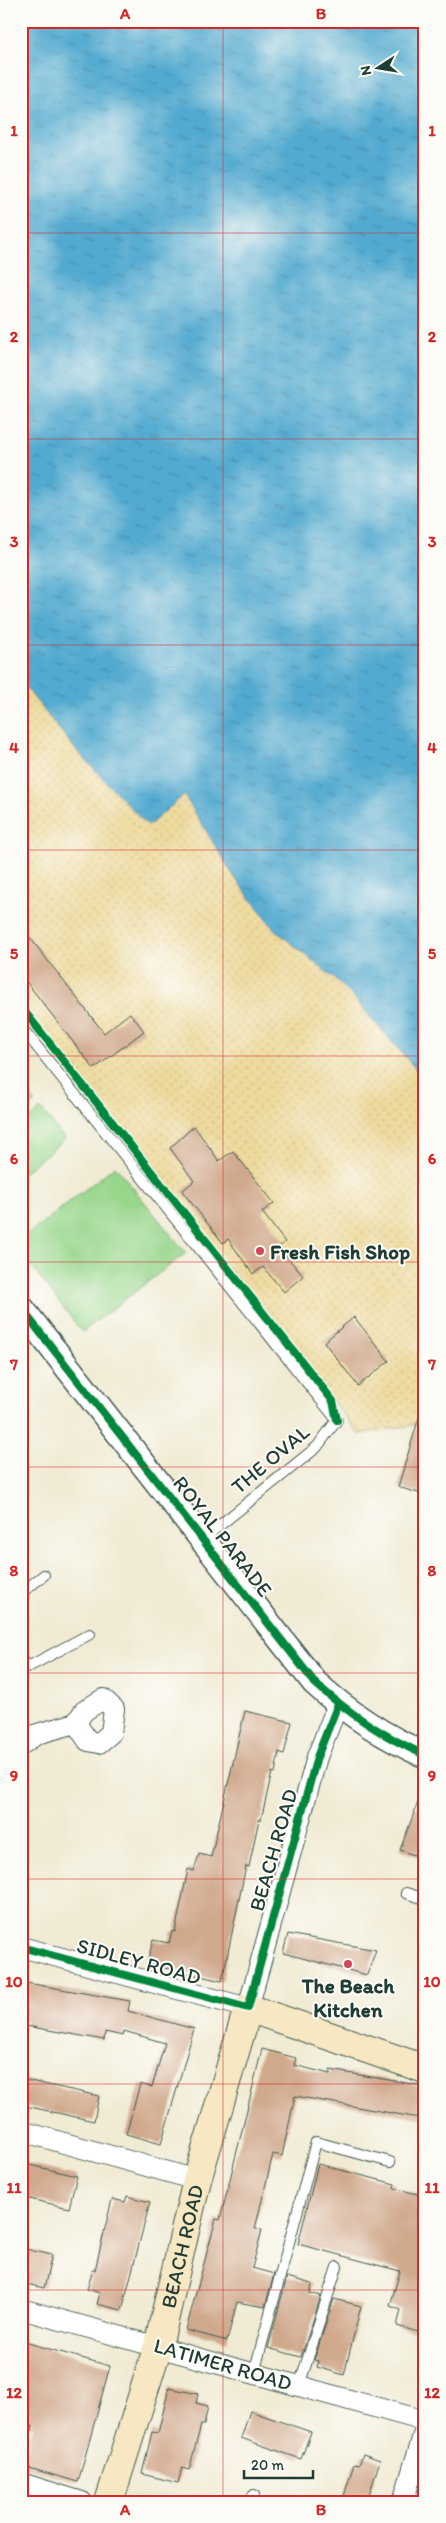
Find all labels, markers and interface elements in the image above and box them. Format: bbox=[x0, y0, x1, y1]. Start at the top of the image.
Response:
text: A bbox=[119, 4, 131, 23]
text: B bbox=[316, 4, 327, 23]
north arrow bbox=[354, 42, 404, 92]
text: N bbox=[356, 64, 375, 77]
text: 1 bbox=[10, 121, 18, 140]
text: 1 bbox=[428, 121, 436, 140]
text: 2 bbox=[10, 327, 19, 346]
text: 2 bbox=[428, 327, 437, 346]
text: 3 bbox=[10, 532, 19, 551]
text: 3 bbox=[428, 532, 437, 551]
text: 4 bbox=[9, 738, 19, 757]
text: 4 bbox=[427, 738, 437, 757]
text: 5 bbox=[10, 944, 19, 963]
text: 5 bbox=[428, 944, 437, 963]
text: 6 bbox=[10, 1149, 19, 1168]
text: 6 bbox=[428, 1149, 437, 1168]
place label: Fresh Fish Shop bbox=[270, 1239, 410, 1265]
marker: Fresh Fish Shop bbox=[254, 1245, 266, 1257]
text: 7 bbox=[9, 1355, 18, 1374]
text: 7 bbox=[427, 1355, 436, 1374]
street label: THE OVAL bbox=[226, 1419, 314, 1499]
street label: ROYAL PARADE bbox=[168, 1471, 278, 1601]
text: 8 bbox=[10, 1561, 19, 1580]
text: 8 bbox=[428, 1561, 437, 1580]
text: 9 bbox=[10, 1766, 18, 1785]
text: 9 bbox=[428, 1766, 436, 1785]
street label: BEACH ROAD bbox=[244, 1786, 302, 1914]
street label: SIDLEY ROAD bbox=[74, 1932, 204, 1990]
marker: The Beach Kitchen bbox=[342, 1958, 354, 1970]
text: 10 bbox=[5, 1972, 23, 1991]
text: 10 bbox=[423, 1972, 441, 1991]
place label: The Beach Kitchen bbox=[301, 1973, 395, 2022]
text: 11 bbox=[7, 2178, 22, 2197]
text: 11 bbox=[425, 2178, 440, 2197]
street label: BEACH ROAD bbox=[155, 2182, 208, 2310]
street label: LATIMER ROAD bbox=[151, 2332, 295, 2396]
text: 12 bbox=[6, 2383, 23, 2402]
text: 12 bbox=[424, 2383, 441, 2402]
scale bar bbox=[244, 2448, 312, 2480]
text: 20 m bbox=[251, 2456, 285, 2474]
text: A bbox=[119, 2500, 131, 2519]
text: B bbox=[316, 2500, 327, 2519]

